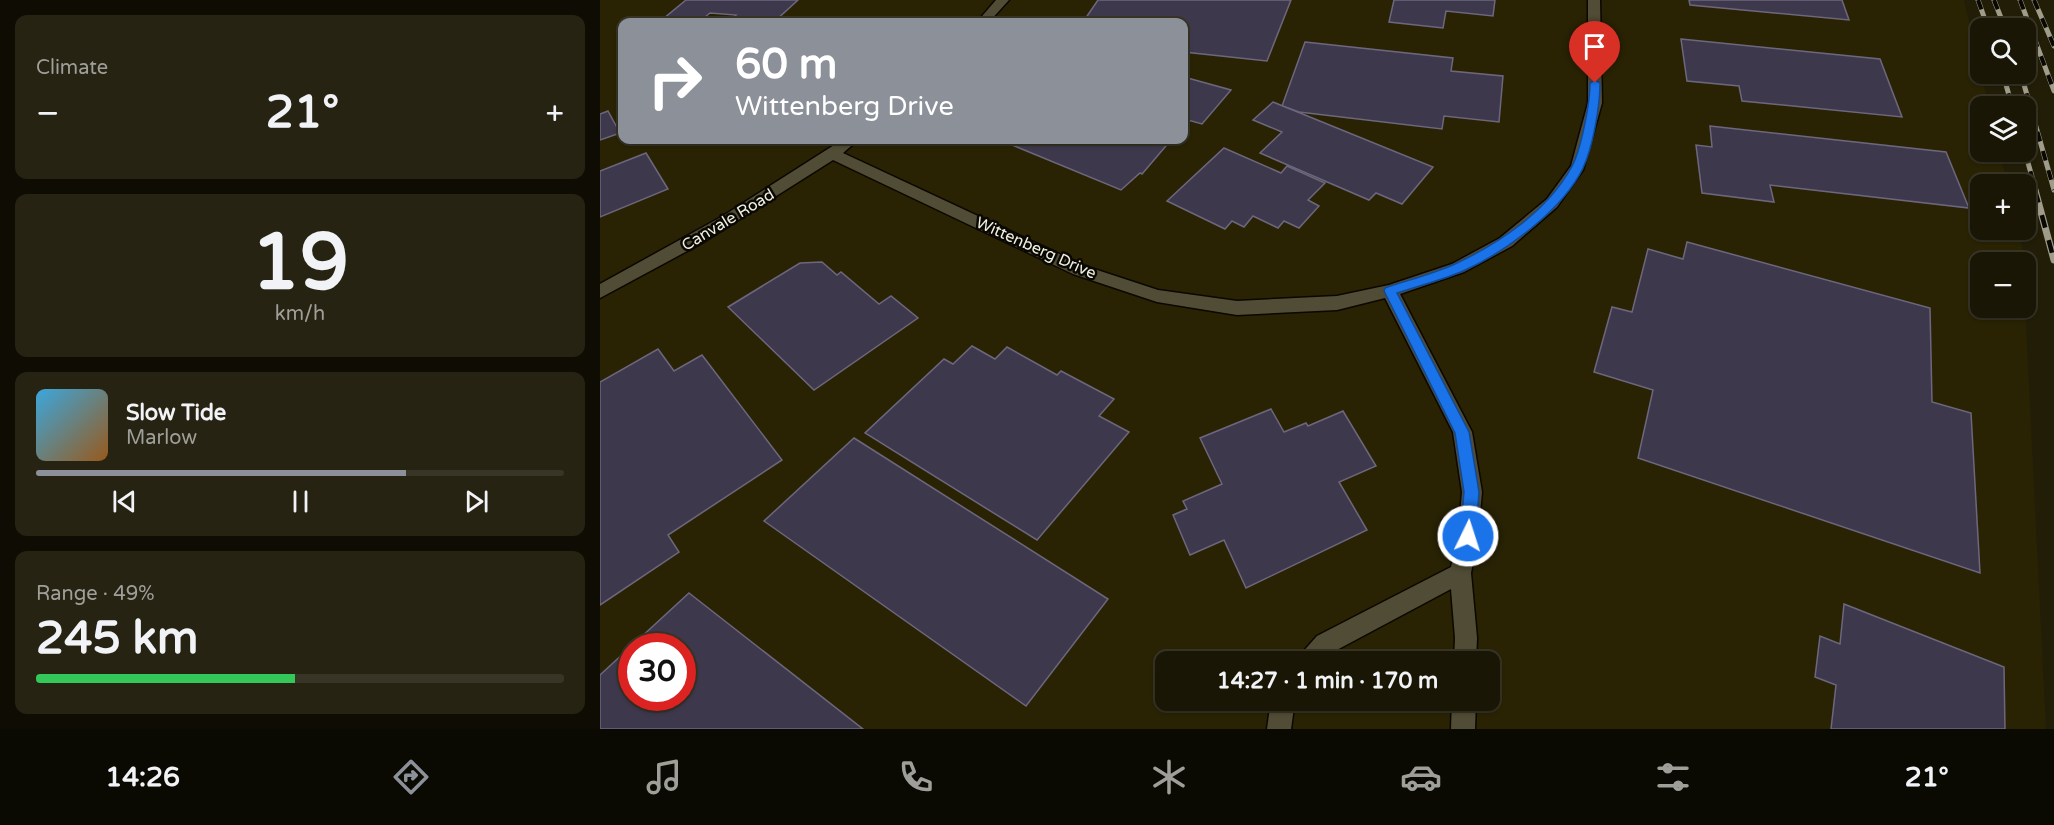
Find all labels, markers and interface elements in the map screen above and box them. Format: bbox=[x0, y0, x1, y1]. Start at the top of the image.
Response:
map controls bbox=[1970, 18, 2036, 318]
button: search bbox=[1970, 18, 2036, 84]
pin bbox=[1569, 21, 1620, 83]
icon: arrive bbox=[1578, 30, 1611, 63]
text: 60 m bbox=[735, 39, 837, 90]
icon: right bbox=[636, 42, 714, 120]
text: Climate bbox=[36, 56, 108, 80]
text: 21° bbox=[266, 86, 339, 140]
text: Wittenberg Drive bbox=[735, 90, 954, 123]
text: − bbox=[36, 94, 60, 133]
text: + bbox=[545, 94, 564, 133]
button: layers bbox=[1970, 96, 2036, 162]
button: + bbox=[1970, 174, 2036, 240]
street label: Canvale Road bbox=[678, 185, 778, 255]
street label: Wittenberg Drive bbox=[973, 213, 1099, 283]
text: 19 bbox=[251, 216, 349, 310]
button: − bbox=[1970, 252, 2036, 318]
text: km/h bbox=[275, 302, 325, 326]
text: Slow Tide bbox=[126, 400, 226, 426]
text: Marlow bbox=[126, 426, 197, 450]
icon: previous bbox=[108, 485, 141, 518]
icon: pause bbox=[284, 485, 317, 518]
icon: next bbox=[460, 485, 493, 518]
position arrow bbox=[1436, 504, 1500, 568]
text: Range · 49% bbox=[36, 582, 155, 606]
text: 245 km bbox=[36, 612, 198, 666]
speed limit sign: 30 bbox=[618, 633, 696, 711]
text: 14:27 · 1 min · 170 m bbox=[1217, 668, 1438, 694]
icon: directions bbox=[390, 756, 432, 798]
icon: music bbox=[643, 756, 685, 798]
icon: phone bbox=[895, 756, 937, 798]
icon: climate bbox=[1148, 756, 1190, 798]
icon: car bbox=[1400, 756, 1442, 798]
icon: filters bbox=[1652, 756, 1694, 798]
text: 14:26 bbox=[105, 761, 180, 794]
text: 21° bbox=[1905, 761, 1949, 794]

